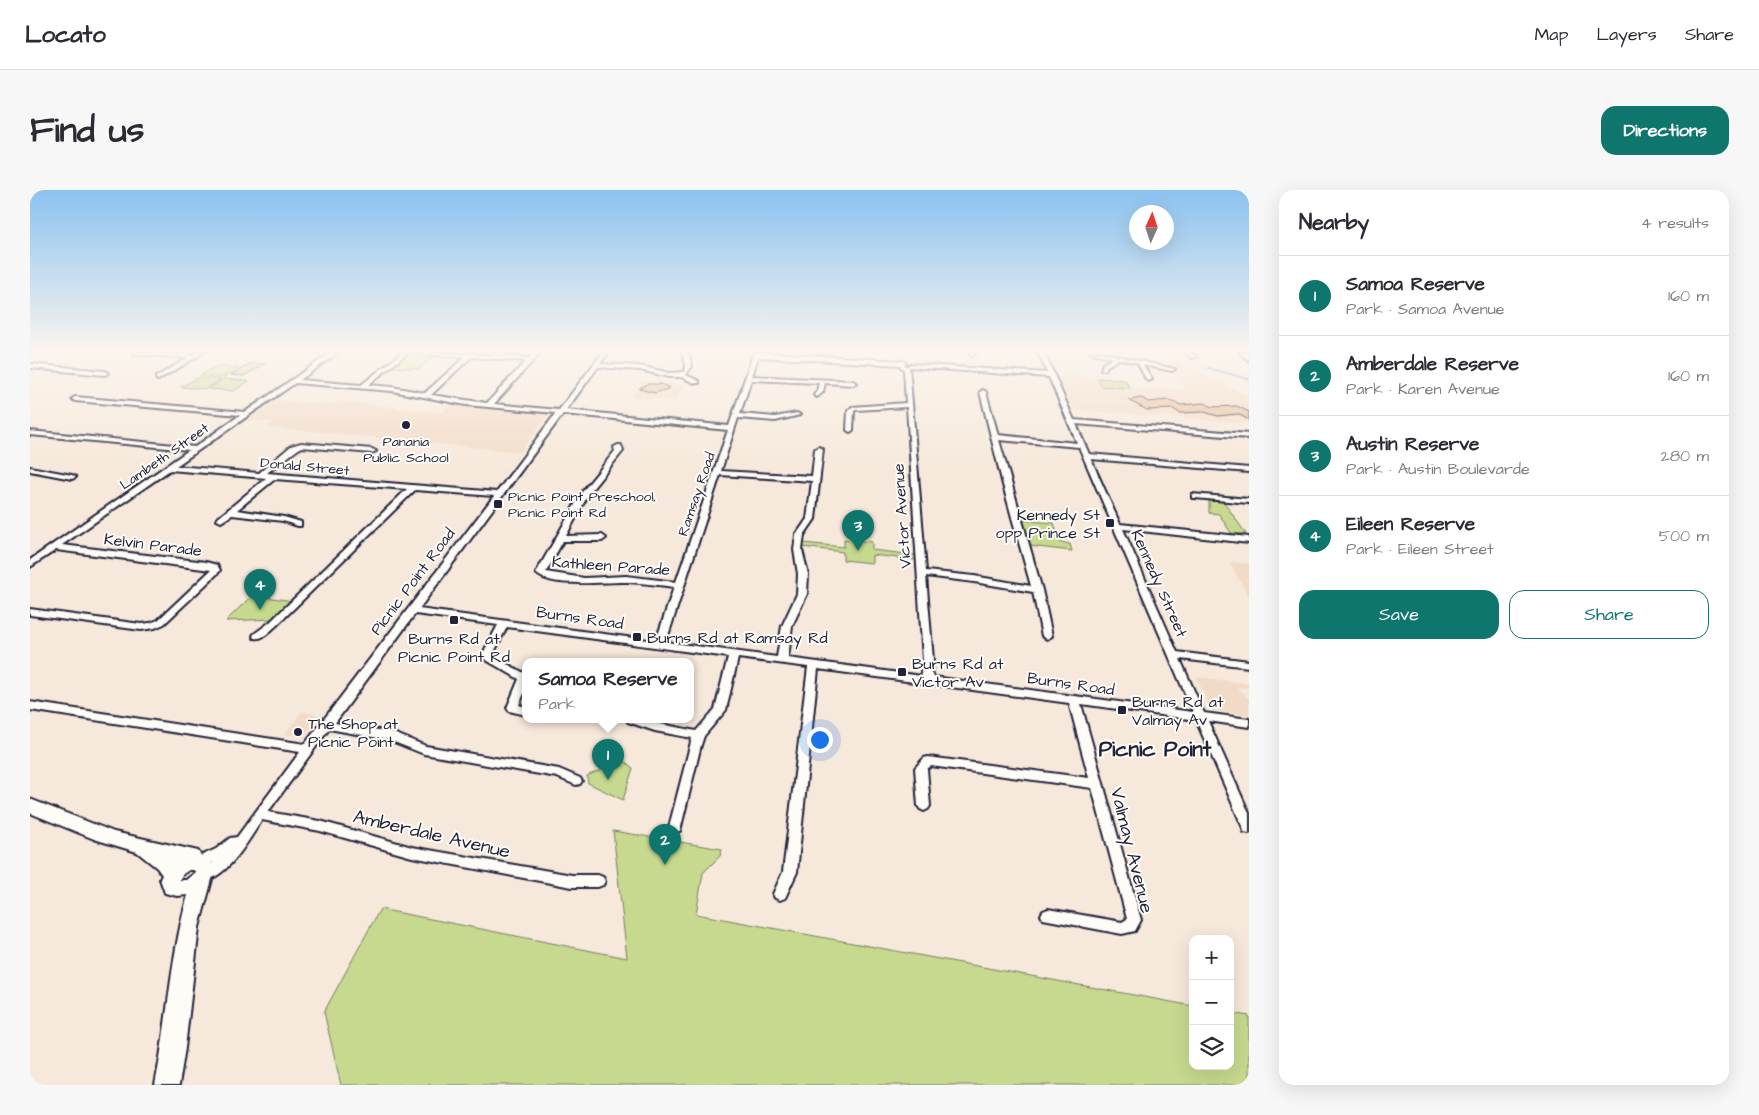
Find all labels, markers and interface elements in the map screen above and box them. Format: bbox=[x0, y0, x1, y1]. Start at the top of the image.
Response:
text: Locato bbox=[25, 18, 106, 52]
text: Map bbox=[1534, 22, 1568, 47]
text: Layers bbox=[1596, 22, 1657, 47]
text: Share bbox=[1685, 22, 1734, 47]
text: Find us bbox=[30, 106, 144, 155]
button: Directions bbox=[1601, 106, 1729, 155]
north arrow bbox=[1129, 205, 1174, 250]
text: Nearby bbox=[1299, 208, 1369, 237]
text: 4 results bbox=[1641, 212, 1709, 234]
text: Samoa Reserve bbox=[1346, 271, 1485, 298]
text: 1 bbox=[1314, 285, 1316, 307]
text: 160 m bbox=[1668, 285, 1709, 307]
text: Park · Samoa Avenue bbox=[1346, 298, 1504, 320]
text: Amberdale Reserve bbox=[1346, 351, 1519, 378]
text: 2 bbox=[1310, 365, 1320, 387]
text: 160 m bbox=[1668, 365, 1709, 387]
text: Park · Karen Avenue bbox=[1346, 378, 1500, 400]
street label: Lambeth Street bbox=[116, 418, 213, 495]
marker: Panania Public School bbox=[400, 419, 412, 431]
text: Austin Reserve bbox=[1346, 431, 1479, 458]
place label: Panania Public School bbox=[363, 432, 449, 468]
text: 3 bbox=[1311, 445, 1319, 467]
text: 280 m bbox=[1661, 445, 1709, 467]
street label: Ramsay Road bbox=[673, 450, 721, 539]
street label: Donald Street bbox=[260, 453, 351, 481]
text: Park · Austin Boulevarde bbox=[1346, 458, 1530, 480]
street label: Victor Avenue bbox=[887, 462, 917, 569]
place label: Picnic Point Preschool, Picnic Point Rd bbox=[508, 487, 656, 523]
marker: Picnic Point Preschool, Picnic Point Rd bbox=[492, 498, 504, 510]
place label: Kennedy St opp Prince St bbox=[995, 504, 1101, 544]
pin: 3 bbox=[842, 510, 874, 551]
text: Eileen Reserve bbox=[1346, 511, 1475, 538]
marker: Kennedy St opp Prince St bbox=[1104, 517, 1116, 529]
street label: Picnic Point Road bbox=[365, 523, 460, 640]
text: 4 bbox=[1310, 525, 1320, 547]
text: 500 m bbox=[1659, 525, 1709, 547]
street label: Kennedy Street bbox=[1125, 526, 1193, 642]
street label: Kelvin Parade bbox=[103, 528, 203, 562]
text: Park · Eileen Street bbox=[1346, 538, 1494, 560]
street label: Kathleen Parade bbox=[551, 551, 671, 581]
pin: 4 bbox=[244, 569, 276, 610]
button: Save bbox=[1299, 590, 1499, 639]
button: Share bbox=[1509, 590, 1709, 639]
street label: Burns Road bbox=[535, 601, 625, 635]
marker: Burns Rd at Picnic Point Rd bbox=[448, 614, 460, 626]
place label: Burns Rd at Ramsay Rd bbox=[647, 627, 828, 650]
place label: Burns Rd at Picnic Point Rd bbox=[398, 628, 510, 668]
marker: Burns Rd at Ramsay Rd bbox=[631, 631, 643, 643]
place label: Burns Rd at Victor Av bbox=[912, 653, 1004, 693]
popup bbox=[522, 658, 694, 723]
text: Samoa Reserve bbox=[539, 666, 677, 693]
marker: Burns Rd at Victor Av bbox=[896, 666, 908, 678]
street label: Burns Road bbox=[1026, 667, 1116, 701]
place label: Burns Rd at Valmay Av bbox=[1132, 691, 1224, 732]
text: Park bbox=[539, 693, 576, 715]
marker: Burns Rd at Valmay Av bbox=[1116, 704, 1128, 716]
place label: The Shop at Picnic Point bbox=[308, 713, 399, 753]
marker: The Shop at Picnic Point bbox=[292, 726, 304, 738]
your location bbox=[807, 727, 833, 753]
district label: Picnic Point bbox=[1099, 735, 1212, 764]
pin: 1 bbox=[592, 739, 624, 780]
street label: Valmay Avenue bbox=[1102, 785, 1160, 916]
street label: Amberdale Avenue bbox=[350, 803, 513, 866]
pin: 2 bbox=[649, 824, 681, 865]
map controls bbox=[1189, 935, 1234, 1070]
button: + bbox=[1189, 935, 1234, 980]
button: − bbox=[1189, 980, 1234, 1025]
button: layers bbox=[1189, 1025, 1234, 1070]

